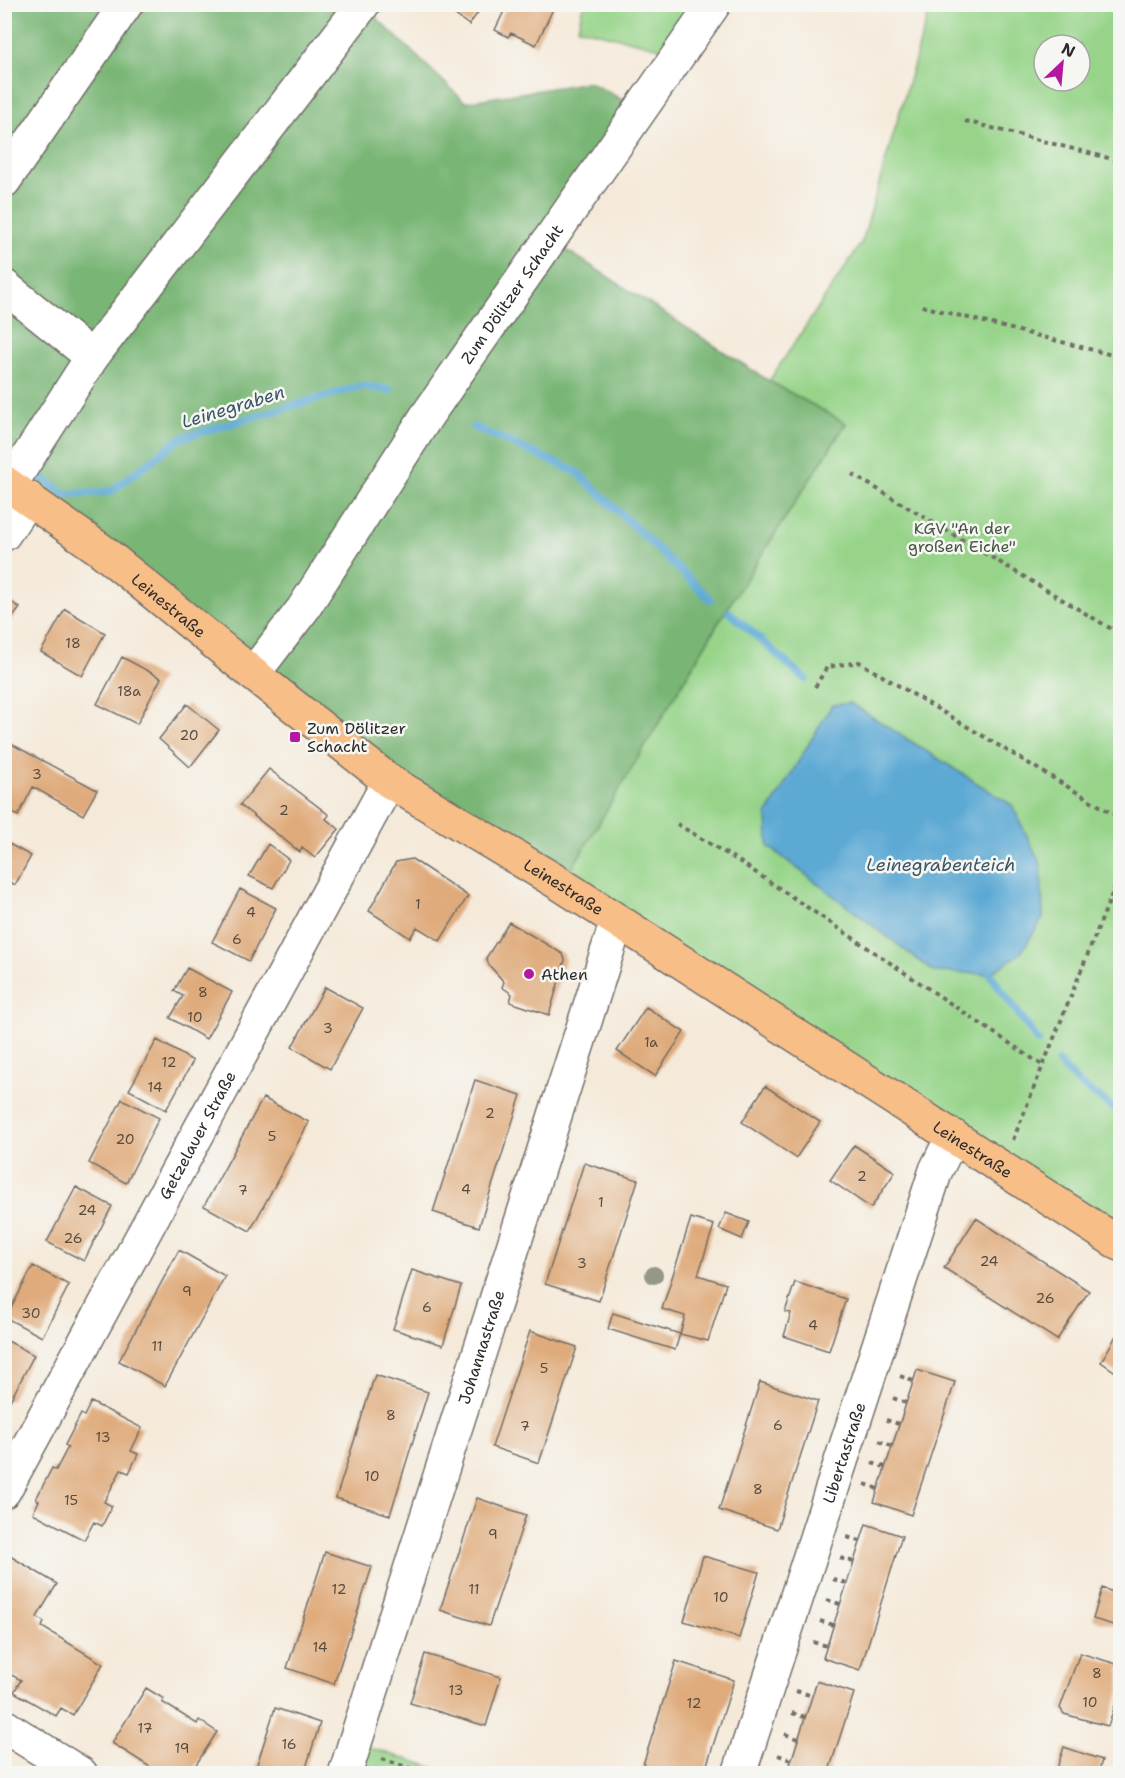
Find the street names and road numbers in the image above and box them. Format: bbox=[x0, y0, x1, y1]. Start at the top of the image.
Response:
street label: Zum Dölitzer Schacht bbox=[456, 220, 568, 368]
street label: Leinestraße bbox=[127, 569, 210, 642]
street label: Leinestraße bbox=[520, 854, 608, 920]
street label: Getzelauer Straße bbox=[154, 1067, 241, 1203]
street label: Leinestraße bbox=[929, 1116, 1016, 1183]
street label: Johannastraße bbox=[454, 1288, 510, 1407]
street label: Libertastraße bbox=[818, 1400, 871, 1506]

